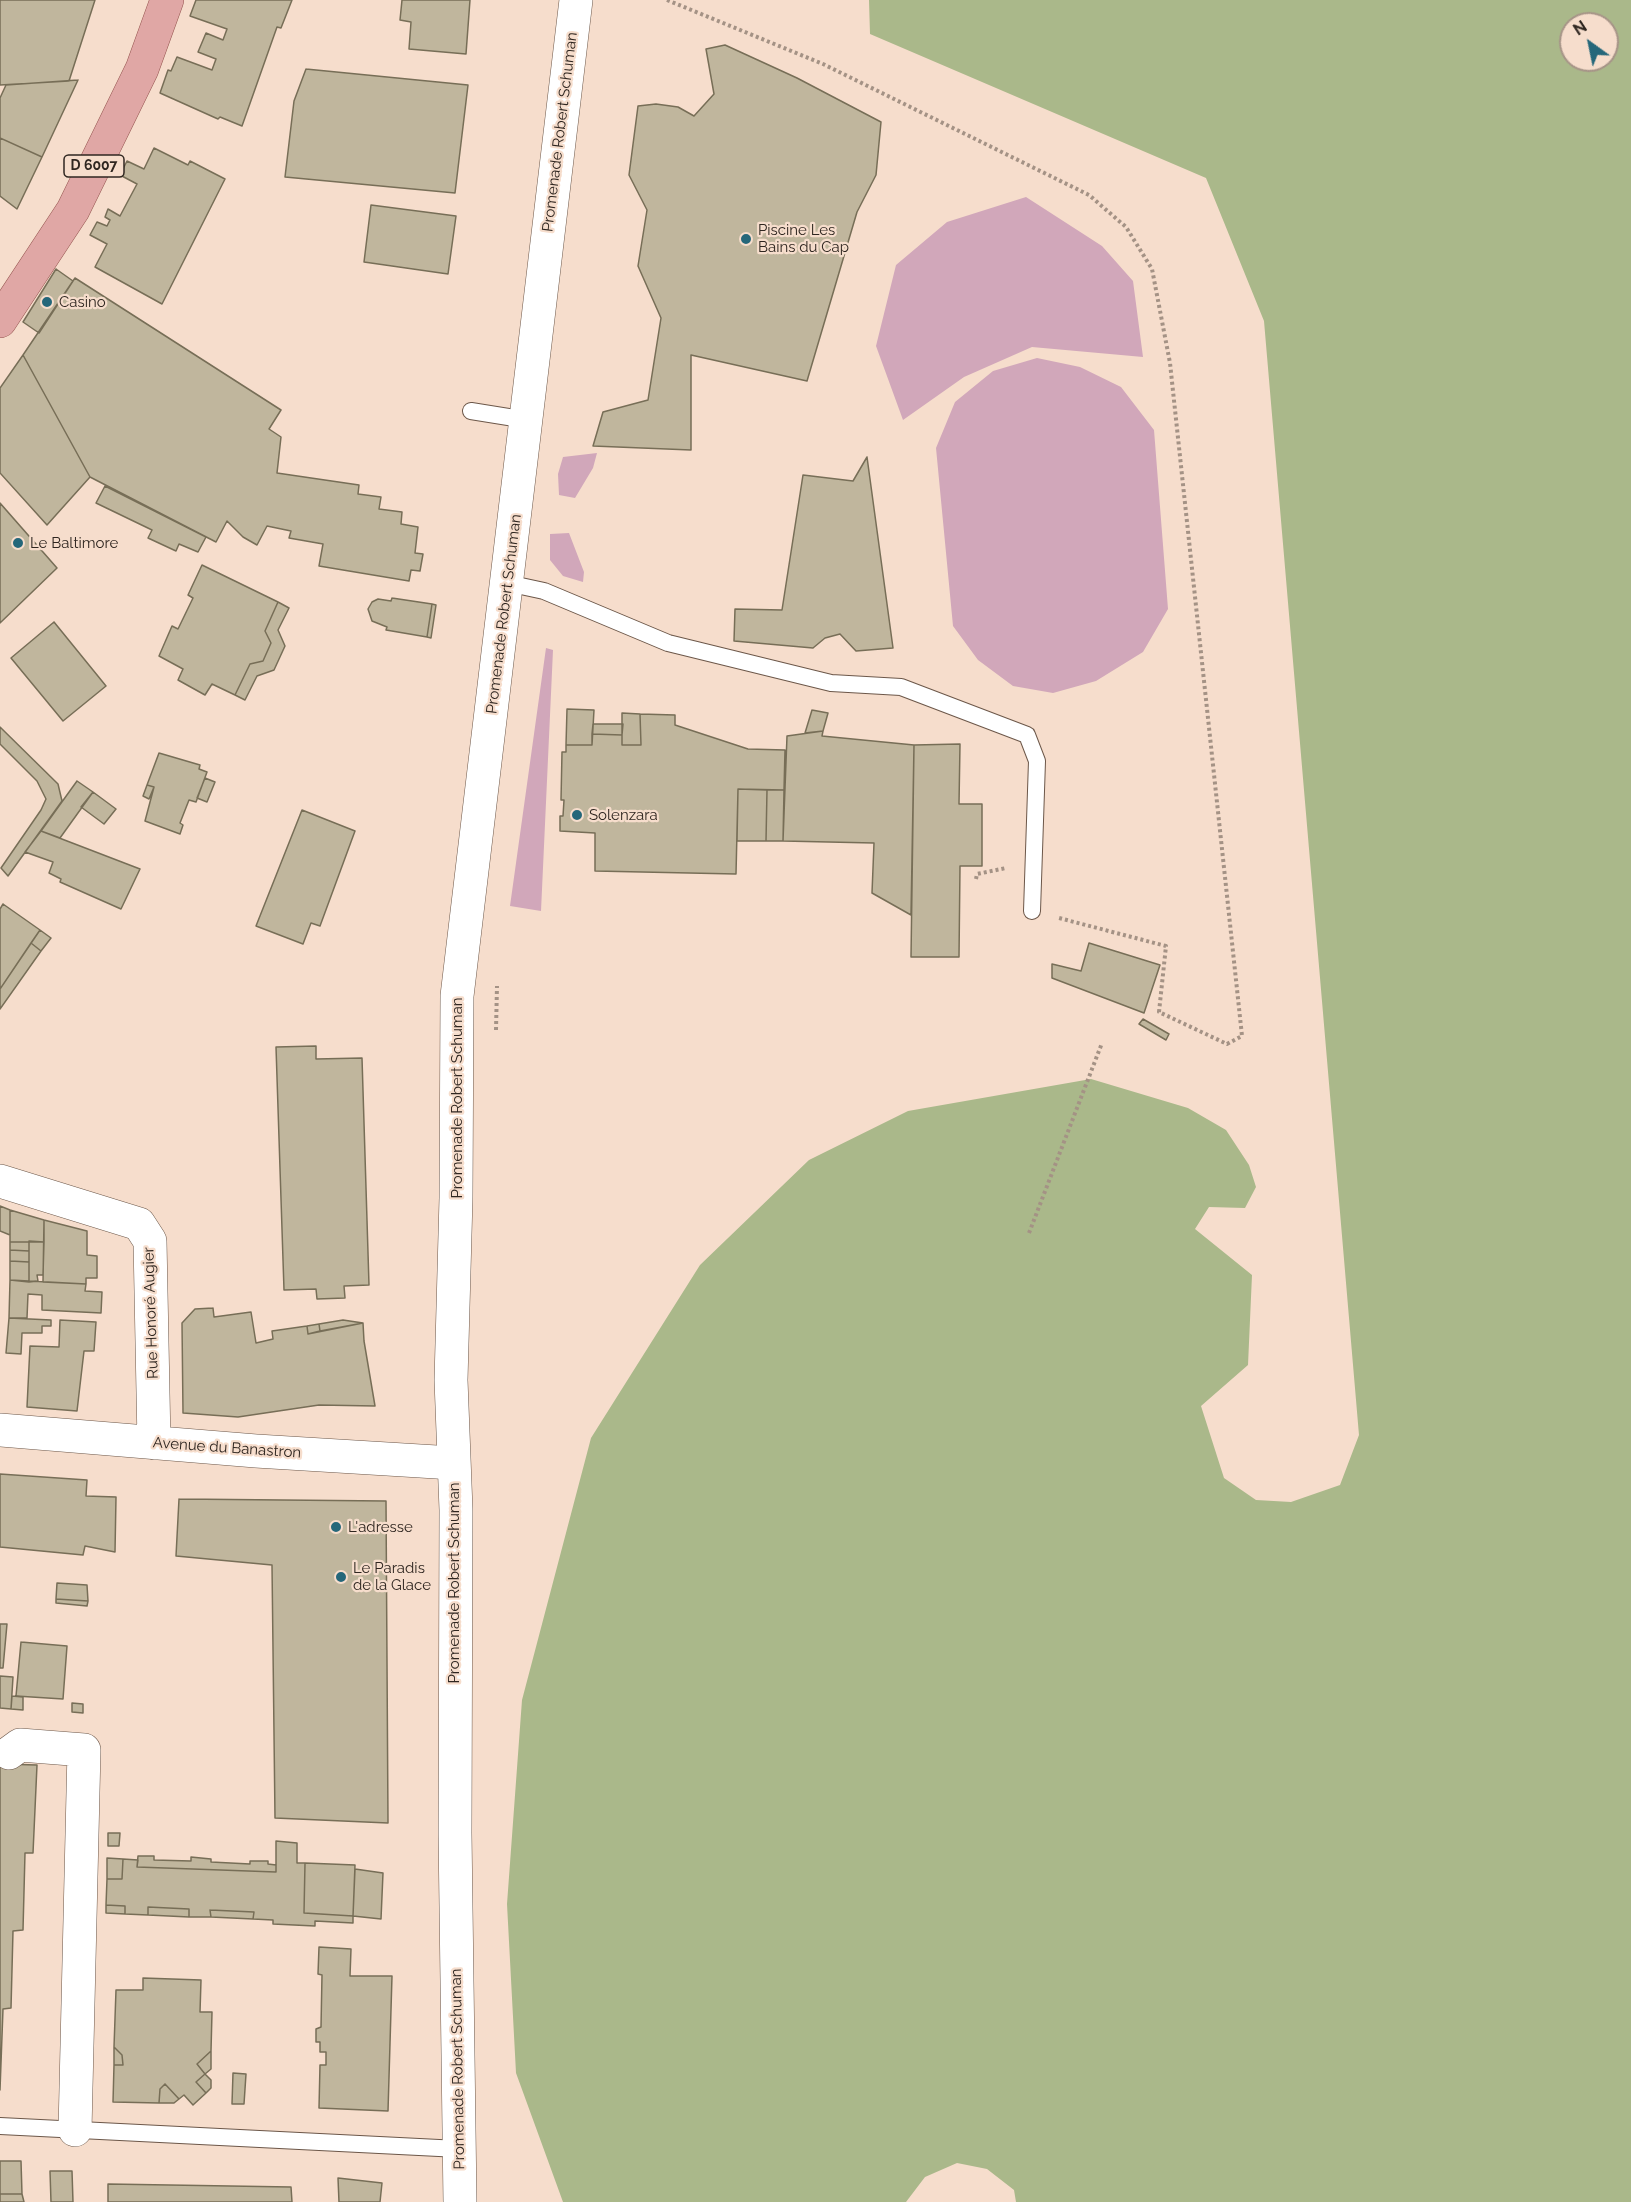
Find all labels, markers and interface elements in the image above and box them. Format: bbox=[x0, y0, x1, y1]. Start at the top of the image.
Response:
north arrow bbox=[1559, 12, 1619, 72]
text: N bbox=[1570, 17, 1590, 39]
street label: Promenade Robert Schuman bbox=[539, 31, 581, 233]
road number: D 6007 bbox=[64, 155, 124, 177]
place label: Piscine Les Bains du Cap bbox=[758, 221, 849, 256]
marker: Piscine Les Bains du Cap bbox=[739, 232, 753, 246]
place label: Casino bbox=[59, 293, 106, 311]
marker: Casino bbox=[40, 295, 54, 309]
street label: Promenade Robert Schuman bbox=[483, 513, 525, 715]
place label: Le Baltimore bbox=[30, 534, 118, 552]
marker: Le Baltimore bbox=[11, 536, 25, 550]
place label: Solenzara bbox=[589, 806, 658, 824]
marker: Solenzara bbox=[570, 808, 584, 822]
street label: Promenade Robert Schuman bbox=[448, 997, 466, 1199]
street label: Rue Honoré Augier bbox=[140, 1247, 162, 1379]
street label: Avenue du Banastron bbox=[152, 1434, 302, 1462]
street label: Promenade Robert Schuman bbox=[445, 1482, 463, 1684]
place label: L'adresse bbox=[348, 1518, 413, 1536]
marker: L'adresse bbox=[329, 1520, 343, 1534]
place label: Le Paradis de la Glace bbox=[353, 1559, 431, 1594]
marker: Le Paradis de la Glace bbox=[334, 1570, 348, 1584]
street label: Promenade Robert Schuman bbox=[447, 1968, 469, 2170]

